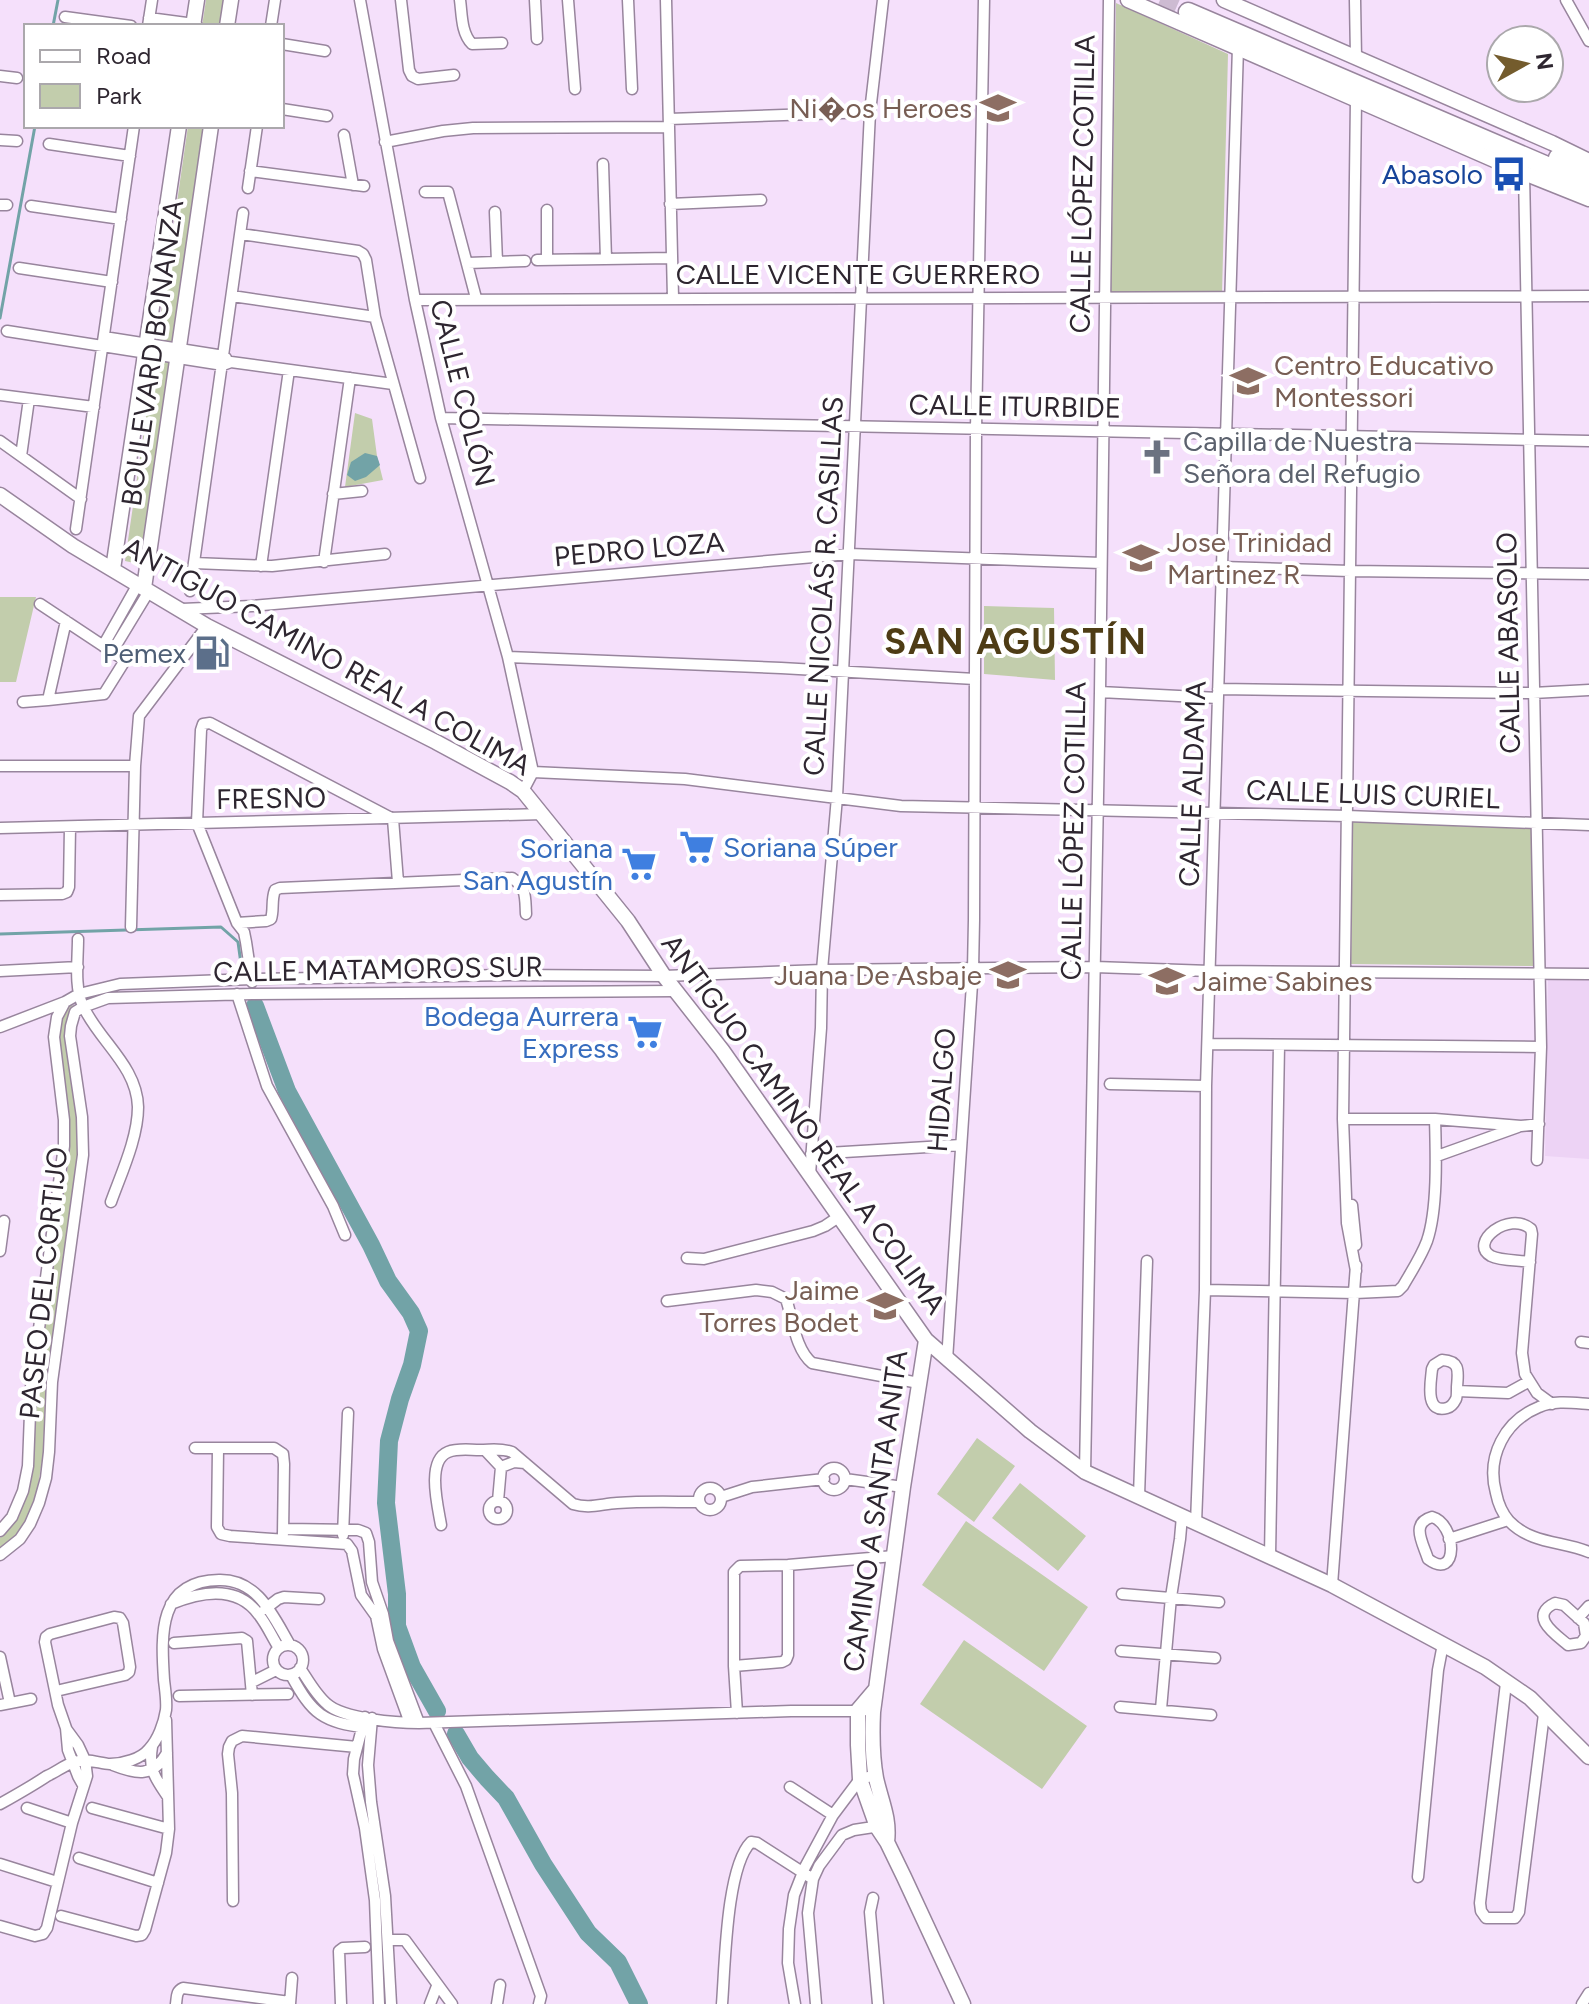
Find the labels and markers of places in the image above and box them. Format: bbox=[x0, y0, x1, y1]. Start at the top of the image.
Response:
school or university icon: Ni�os Heroes bbox=[979, 89, 1017, 127]
place label: Ni�os Heroes bbox=[789, 91, 972, 125]
bus stop icon: Abasolo bbox=[1490, 155, 1528, 193]
place label: Abasolo bbox=[1382, 157, 1483, 191]
place label: Centro Educativo Montessori bbox=[1274, 348, 1494, 414]
school or university icon: Centro Educativo Montessori bbox=[1229, 362, 1267, 400]
place label: Capilla de Nuestra Señora del Refugio bbox=[1183, 424, 1421, 490]
church icon: Capilla de Nuestra Señora del Refugio bbox=[1138, 438, 1176, 476]
place label: Jose Trinidad Martinez R bbox=[1167, 525, 1332, 591]
school or university icon: Jose Trinidad Martinez R bbox=[1122, 539, 1160, 577]
fuel station icon: Pemex bbox=[193, 634, 231, 672]
place label: Pemex bbox=[103, 636, 187, 670]
supermarket icon: Soriana Súper bbox=[678, 828, 716, 866]
place label: Soriana Súper bbox=[723, 830, 898, 864]
place label: Soriana San Agustín bbox=[462, 831, 613, 897]
supermarket icon: Soriana San Agustín bbox=[620, 845, 658, 883]
school or university icon: Juana De Asbaje bbox=[989, 956, 1027, 994]
place label: Juana De Asbaje bbox=[774, 958, 982, 992]
school or university icon: Jaime Sabines bbox=[1148, 962, 1186, 1000]
place label: Jaime Sabines bbox=[1193, 964, 1373, 998]
place label: Bodega Aurrera Express bbox=[424, 999, 619, 1065]
supermarket icon: Bodega Aurrera Express bbox=[626, 1013, 664, 1051]
place label: Jaime Torres Bodet bbox=[699, 1273, 859, 1339]
school or university icon: Jaime Torres Bodet bbox=[866, 1287, 904, 1325]

